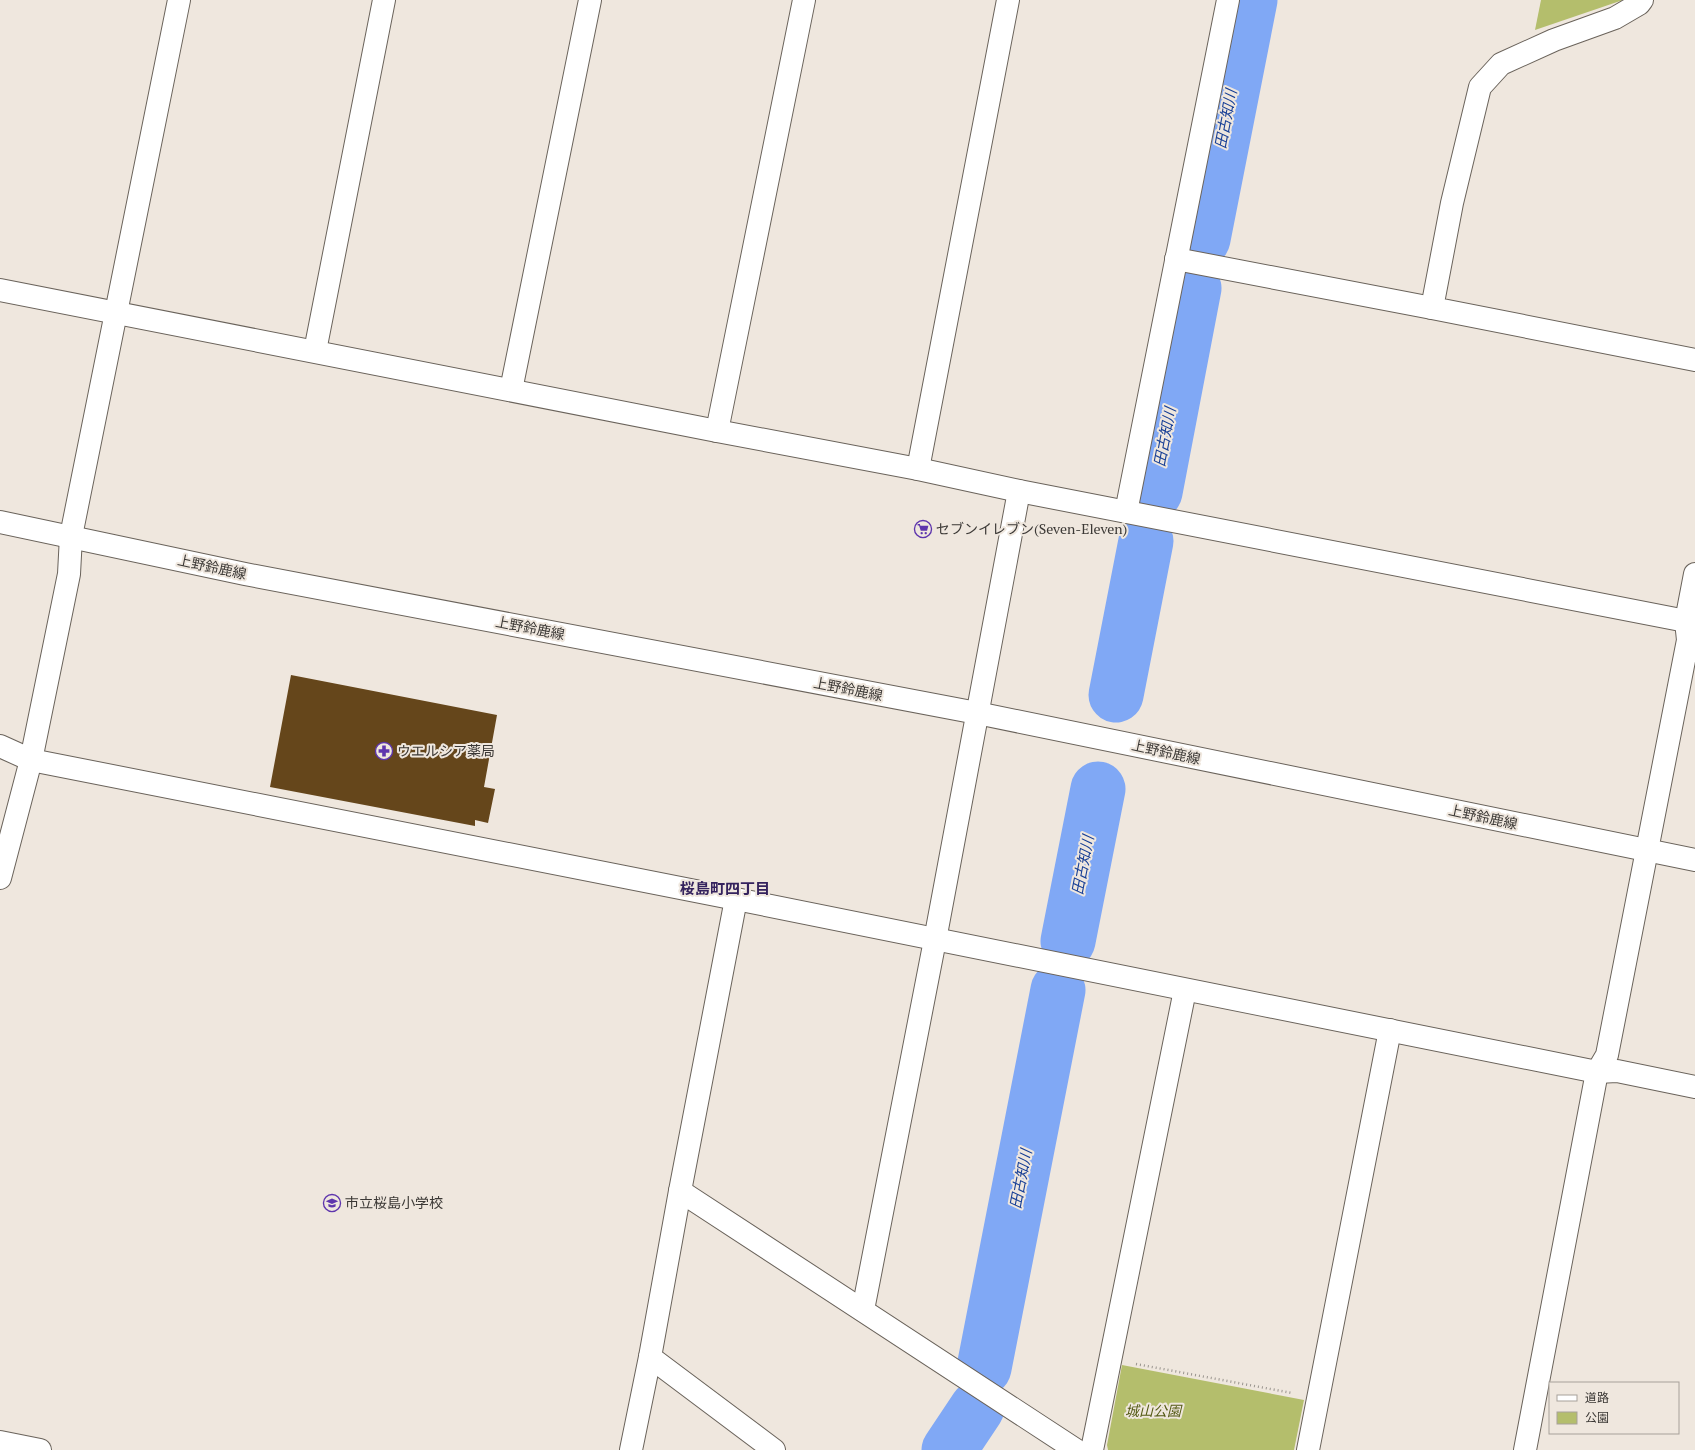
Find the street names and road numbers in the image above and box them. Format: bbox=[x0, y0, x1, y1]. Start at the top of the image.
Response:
street label: 上野鈴鹿線 bbox=[176, 550, 248, 583]
street label: 上野鈴鹿線 bbox=[494, 612, 566, 644]
street label: 上野鈴鹿線 bbox=[812, 673, 884, 705]
street label: 上野鈴鹿線 bbox=[1130, 735, 1202, 768]
street label: 上野鈴鹿線 bbox=[1447, 800, 1519, 833]

